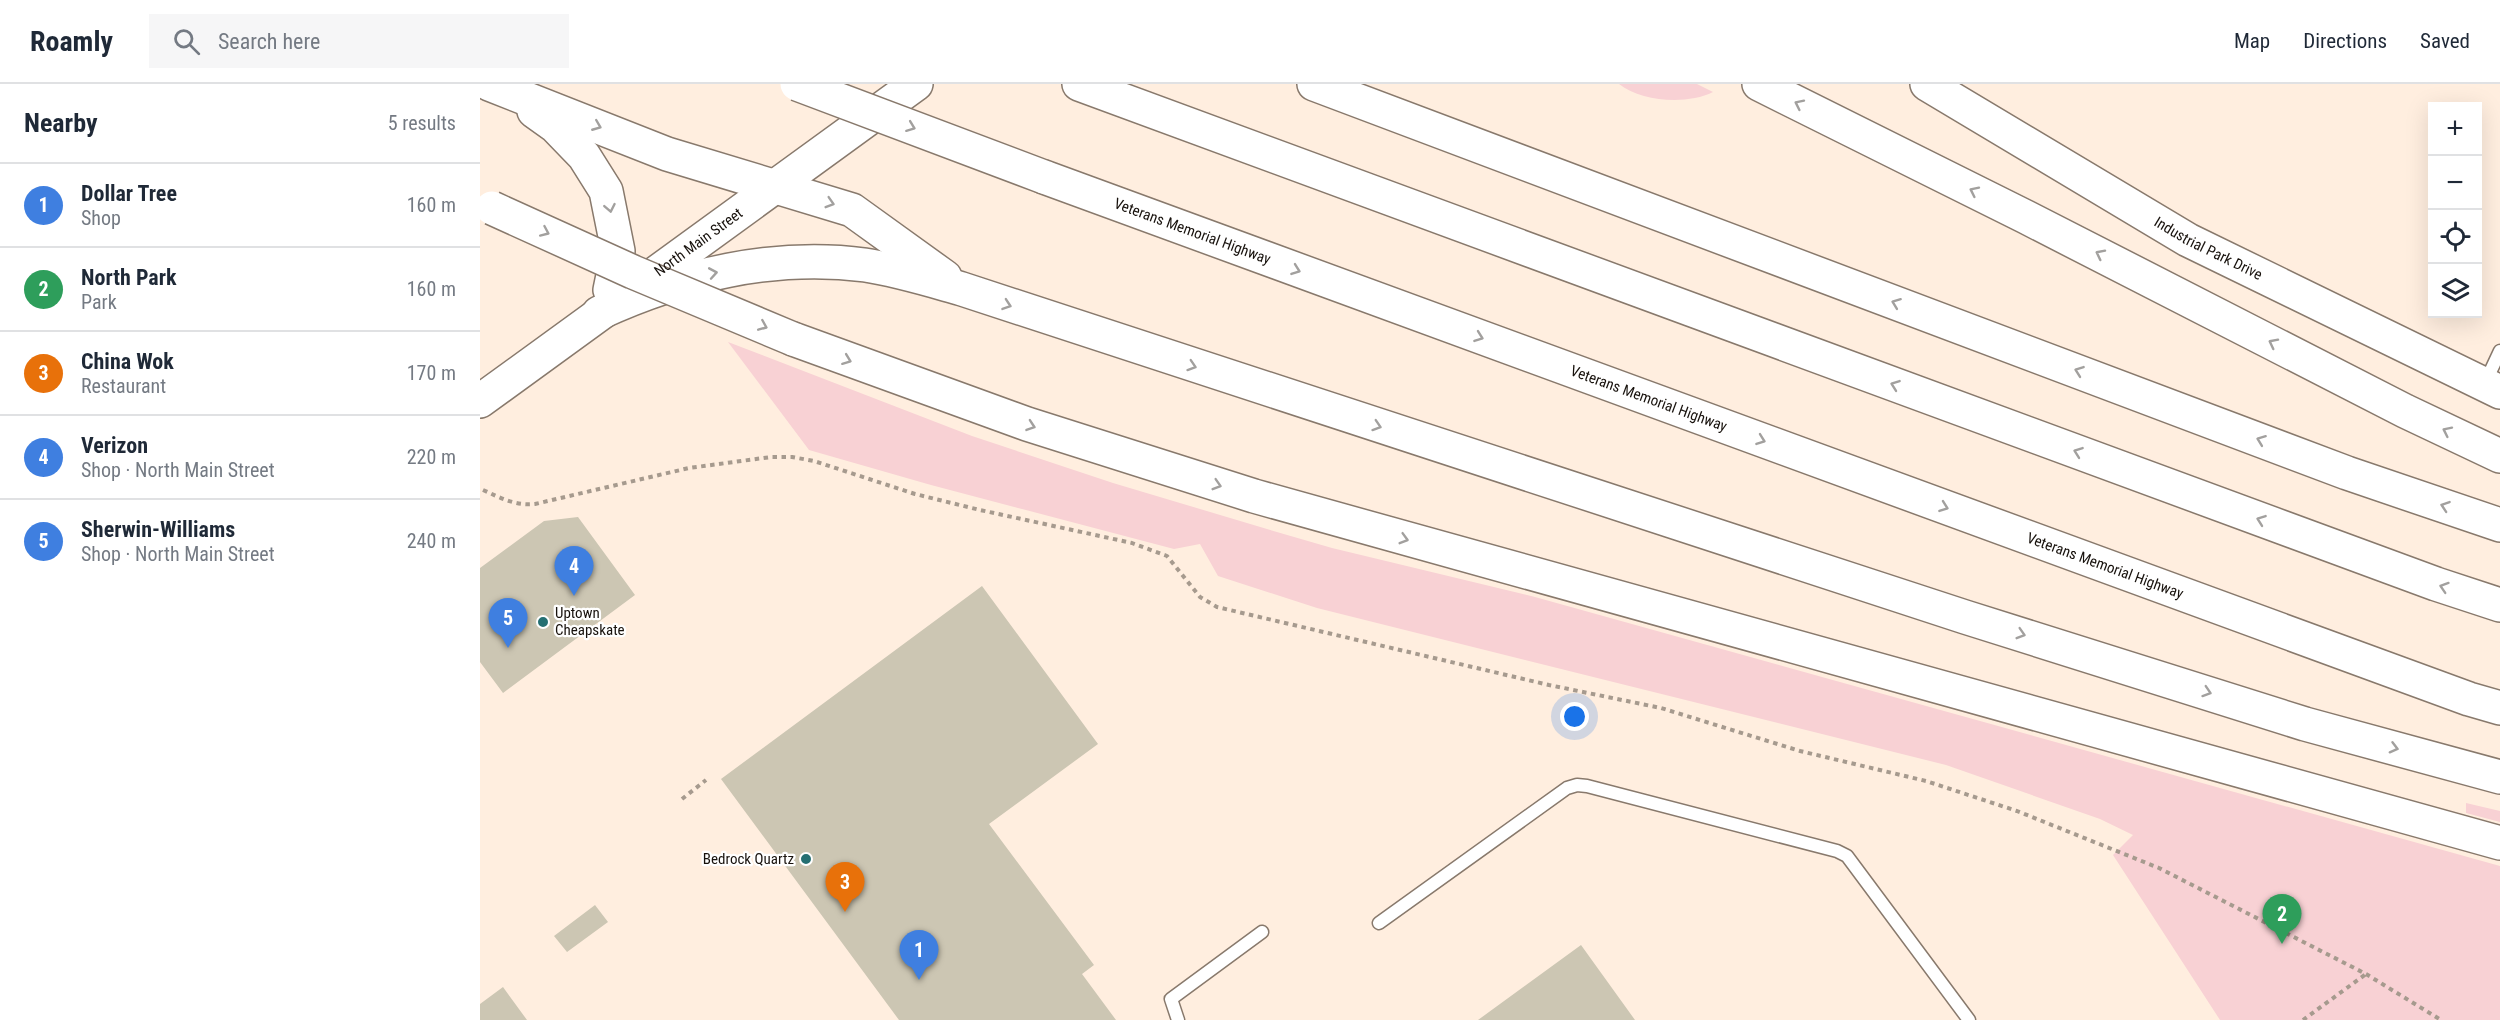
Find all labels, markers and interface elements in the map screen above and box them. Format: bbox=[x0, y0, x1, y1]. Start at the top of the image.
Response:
search box bbox=[149, 14, 569, 68]
text: Roamly bbox=[30, 25, 113, 58]
icon: search bbox=[170, 25, 203, 58]
text: Search here bbox=[218, 29, 320, 54]
text: Map bbox=[2234, 29, 2270, 53]
text: Directions bbox=[2303, 29, 2387, 53]
text: Saved bbox=[2420, 29, 2470, 53]
one-way arrow bbox=[1795, 99, 1806, 111]
map controls bbox=[2428, 102, 2482, 318]
button: + bbox=[2428, 102, 2482, 156]
text: Nearby bbox=[24, 108, 98, 138]
text: 5 results bbox=[388, 111, 456, 135]
one-way arrow bbox=[591, 119, 602, 131]
one-way arrow bbox=[905, 120, 916, 132]
button: − bbox=[2428, 156, 2482, 210]
text: Dollar Tree bbox=[81, 181, 177, 206]
one-way arrow bbox=[1969, 186, 1980, 198]
text: 1 bbox=[38, 193, 49, 217]
text: 160 m bbox=[407, 193, 456, 217]
street label: Veterans Memorial Highway bbox=[1112, 194, 1273, 268]
one-way arrow bbox=[824, 196, 835, 208]
one-way arrow bbox=[602, 202, 615, 212]
street label: North Main Street bbox=[651, 204, 746, 280]
text: Shop bbox=[81, 206, 121, 230]
button: locate bbox=[2428, 210, 2482, 264]
street label: Industrial Park Drive bbox=[2151, 213, 2265, 284]
one-way arrow bbox=[539, 225, 550, 237]
one-way arrow bbox=[2095, 250, 2106, 261]
one-way arrow bbox=[1290, 262, 1301, 275]
button: layers bbox=[2428, 264, 2482, 318]
text: North Park bbox=[81, 265, 176, 290]
one-way arrow bbox=[709, 268, 718, 280]
text: 2 bbox=[38, 277, 49, 301]
text: 160 m bbox=[407, 277, 456, 301]
text: Park bbox=[81, 290, 117, 314]
one-way arrow bbox=[1001, 297, 1012, 310]
one-way arrow bbox=[1891, 298, 1902, 311]
one-way arrow bbox=[756, 319, 767, 331]
one-way arrow bbox=[1473, 329, 1484, 342]
one-way arrow bbox=[2269, 339, 2279, 350]
text: China Wok bbox=[81, 349, 174, 374]
one-way arrow bbox=[842, 352, 852, 365]
one-way arrow bbox=[1186, 358, 1197, 371]
text: 3 bbox=[38, 361, 49, 385]
text: 170 m bbox=[407, 361, 456, 385]
street label: Veterans Memorial Highway bbox=[1568, 362, 1729, 435]
one-way arrow bbox=[2074, 366, 2084, 379]
text: Restaurant bbox=[81, 374, 166, 398]
one-way arrow bbox=[1890, 380, 1901, 393]
one-way arrow bbox=[1025, 418, 1036, 431]
one-way arrow bbox=[1371, 418, 1382, 431]
one-way arrow bbox=[2443, 426, 2454, 438]
one-way arrow bbox=[1755, 432, 1765, 445]
text: Verizon bbox=[81, 433, 148, 458]
one-way arrow bbox=[2256, 435, 2267, 447]
text: 4 bbox=[38, 445, 49, 469]
text: 220 m bbox=[407, 445, 456, 469]
one-way arrow bbox=[2073, 447, 2084, 460]
text: Shop · North Main Street bbox=[81, 458, 275, 482]
one-way arrow bbox=[1211, 478, 1222, 490]
one-way arrow bbox=[1938, 499, 1949, 512]
one-way arrow bbox=[2440, 500, 2451, 513]
one-way arrow bbox=[2256, 514, 2267, 527]
text: Sherwin-Williams bbox=[81, 517, 235, 542]
text: 5 bbox=[38, 529, 49, 553]
text: 240 m bbox=[407, 529, 456, 553]
street label: Veterans Memorial Highway bbox=[2024, 529, 2186, 603]
one-way arrow bbox=[1399, 531, 1409, 544]
text: Shop · North Main Street bbox=[81, 542, 275, 566]
pin: 4 bbox=[554, 546, 593, 596]
one-way arrow bbox=[2439, 581, 2450, 594]
pin: 5 bbox=[489, 598, 528, 648]
place label: Uptown Cheapskate bbox=[555, 604, 625, 639]
marker: Uptown Cheapskate bbox=[536, 615, 550, 629]
one-way arrow bbox=[2015, 627, 2026, 639]
one-way arrow bbox=[2201, 685, 2212, 697]
your location bbox=[1560, 702, 1589, 731]
one-way arrow bbox=[2388, 741, 2398, 753]
place label: Bedrock Quartz bbox=[703, 850, 794, 868]
marker: Bedrock Quartz bbox=[799, 852, 813, 866]
pin: 3 bbox=[826, 862, 865, 912]
pin: 2 bbox=[2262, 894, 2302, 944]
pin: 1 bbox=[900, 930, 938, 980]

